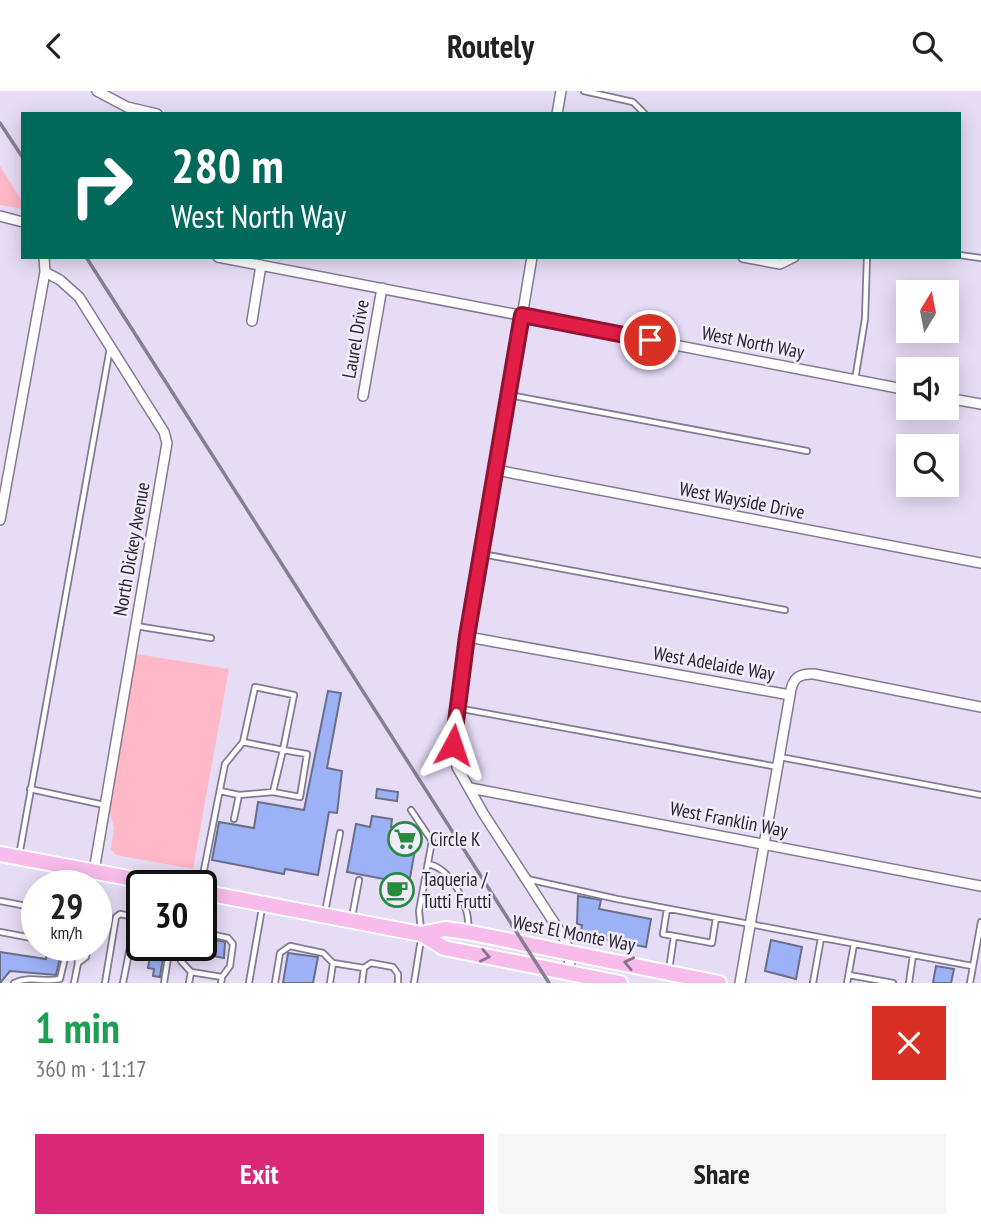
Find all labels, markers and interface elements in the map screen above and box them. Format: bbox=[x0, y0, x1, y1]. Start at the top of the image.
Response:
text: Routely bbox=[447, 25, 534, 67]
icon: back bbox=[35, 27, 73, 65]
icon: search bbox=[908, 27, 946, 65]
text: 280 m bbox=[171, 133, 284, 197]
icon: right bbox=[56, 140, 147, 231]
text: West North Way bbox=[171, 195, 346, 237]
north arrow bbox=[896, 280, 959, 343]
map controls bbox=[896, 280, 959, 497]
street label: Laurel Drive bbox=[336, 298, 374, 380]
pin bbox=[620, 310, 680, 370]
street label: West North Way bbox=[700, 320, 807, 364]
icon: arrive bbox=[631, 321, 669, 359]
button: sound bbox=[896, 357, 959, 420]
button: search bbox=[896, 434, 959, 497]
street label: West Wayside Drive bbox=[677, 476, 807, 524]
street label: North Dickey Avenue bbox=[107, 480, 155, 618]
street label: West Adelaide Way bbox=[651, 641, 777, 686]
position arrow bbox=[416, 708, 490, 782]
street label: West Franklin Way bbox=[668, 796, 791, 842]
supermarket icon: Circle K bbox=[386, 820, 424, 858]
place label: Circle K bbox=[430, 827, 480, 851]
place label: Taqueria / Tutti Frutti bbox=[422, 867, 492, 913]
speed limit sign: 30 bbox=[126, 870, 217, 961]
cafe icon: Taqueria / Tutti Frutti bbox=[378, 871, 416, 909]
text: 29 bbox=[50, 883, 83, 929]
street label: West El Monte Way bbox=[511, 909, 638, 957]
text: km/h bbox=[51, 921, 82, 944]
one-way arrow bbox=[479, 948, 491, 963]
one-way arrow bbox=[623, 957, 635, 972]
text: 1 min bbox=[35, 1000, 120, 1055]
button: close bbox=[872, 1006, 946, 1080]
text: 360 m · 11:17 bbox=[35, 1054, 147, 1083]
button: Exit bbox=[35, 1134, 484, 1214]
button: Share bbox=[498, 1134, 946, 1214]

